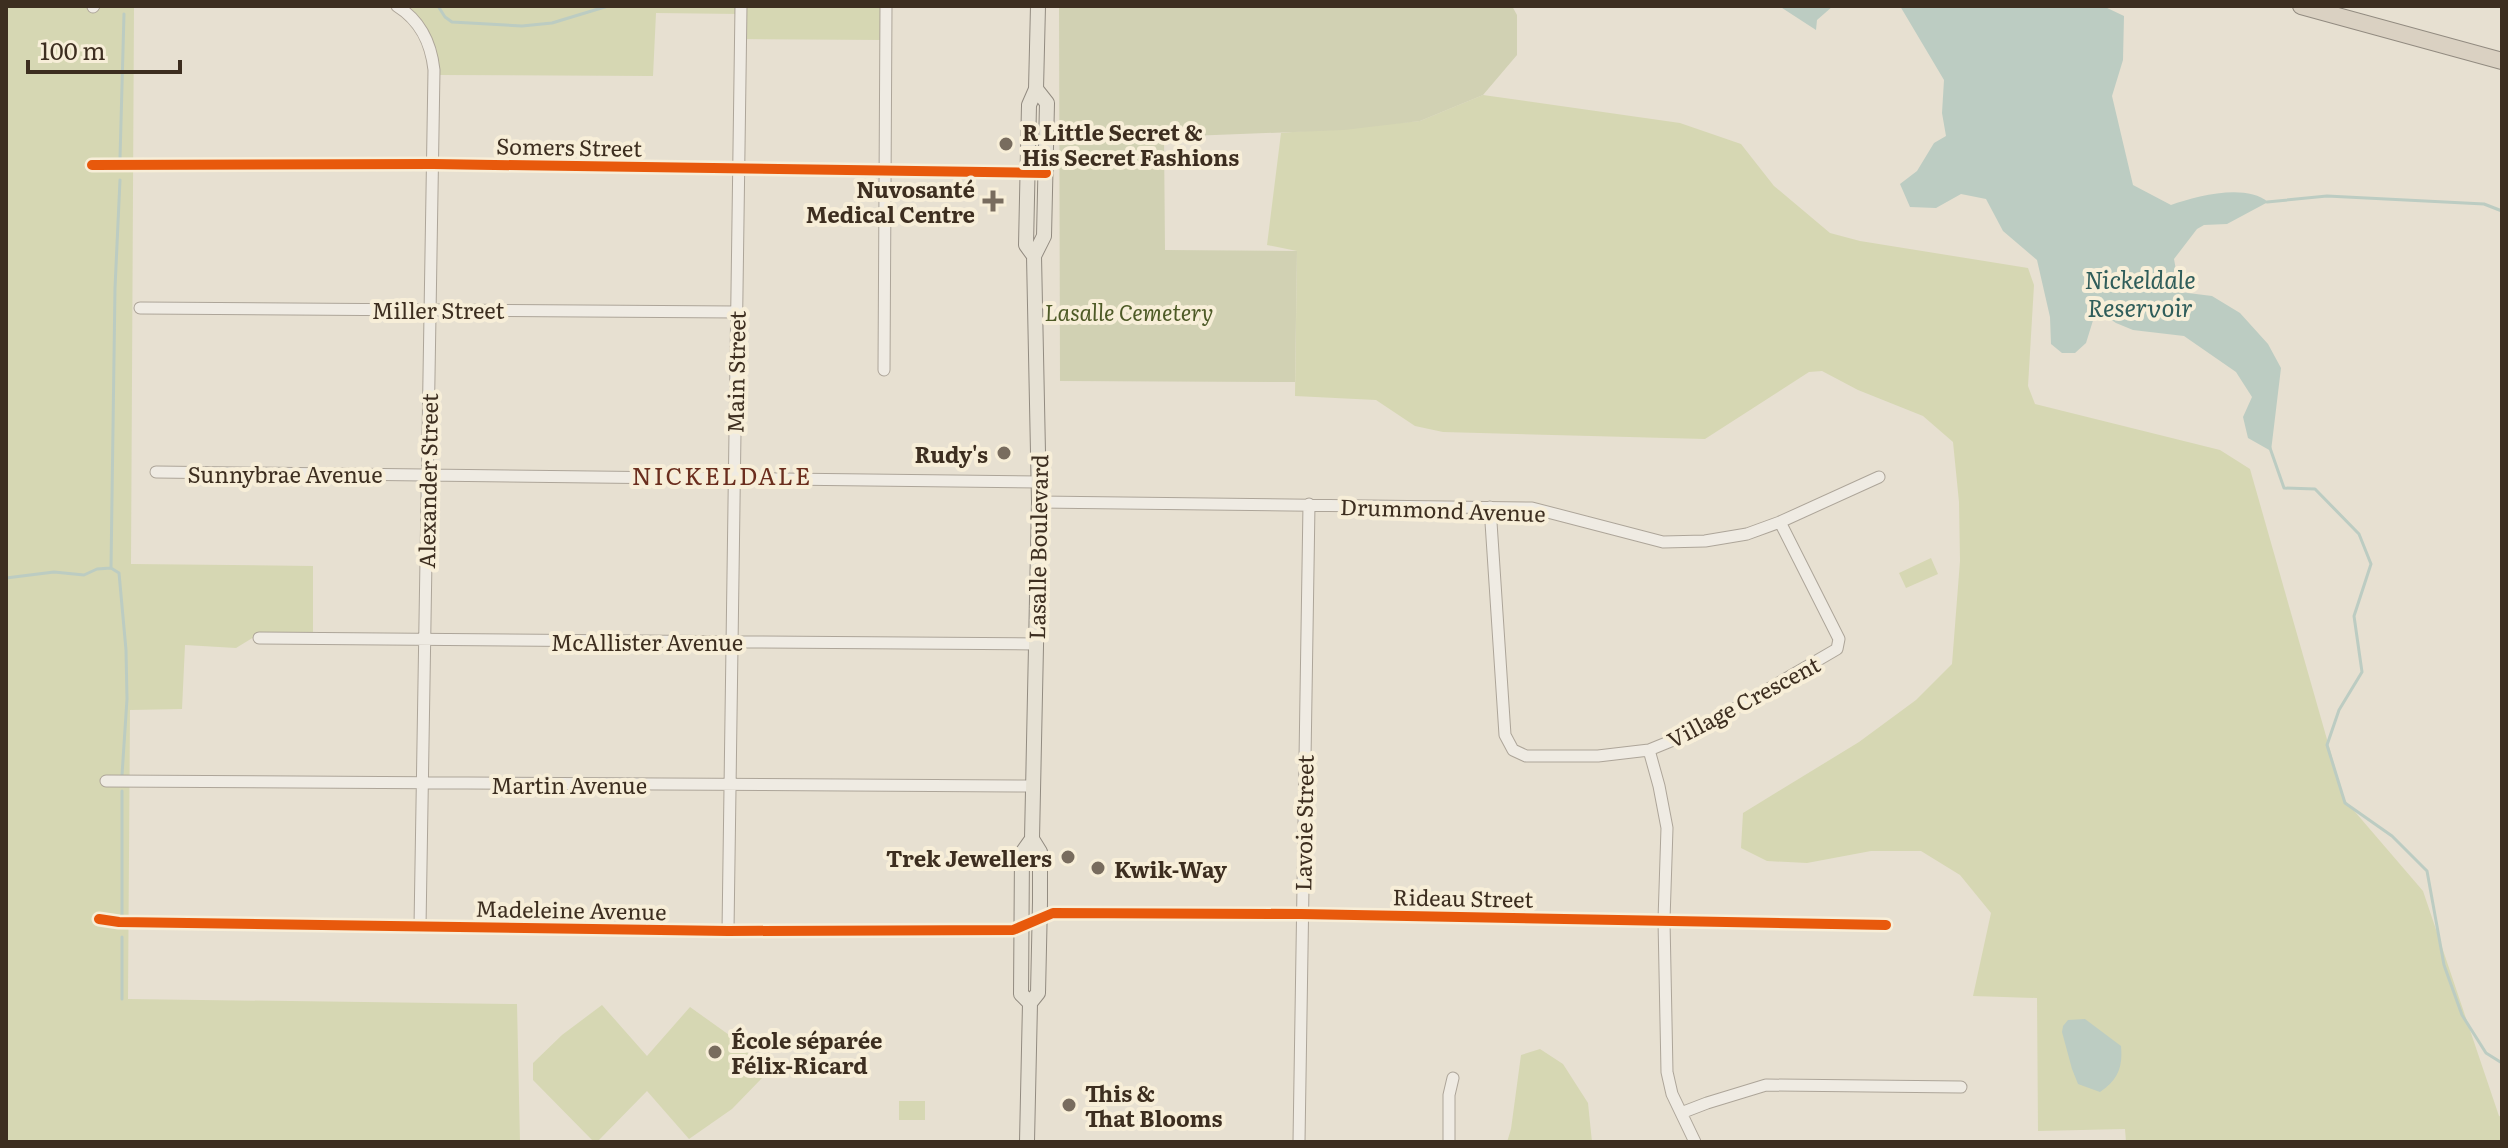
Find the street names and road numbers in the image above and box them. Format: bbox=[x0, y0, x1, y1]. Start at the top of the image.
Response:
street label: Somers Street bbox=[496, 128, 642, 164]
street label: Miller Street bbox=[372, 293, 504, 326]
street label: Main Street bbox=[717, 310, 753, 434]
street label: Alexander Street bbox=[409, 393, 445, 569]
street label: Lasalle Boulevard bbox=[1019, 454, 1055, 640]
street label: Sunnybrae Avenue bbox=[187, 457, 383, 490]
street label: Drummond Avenue bbox=[1340, 489, 1546, 529]
street label: McAllister Avenue bbox=[551, 625, 743, 658]
street label: Village Crescent bbox=[1661, 647, 1825, 755]
street label: Lavoie Street bbox=[1285, 754, 1321, 892]
street label: Martin Avenue bbox=[491, 768, 647, 801]
street label: Rideau Street bbox=[1392, 879, 1534, 915]
street label: Madeleine Avenue bbox=[475, 891, 667, 927]

